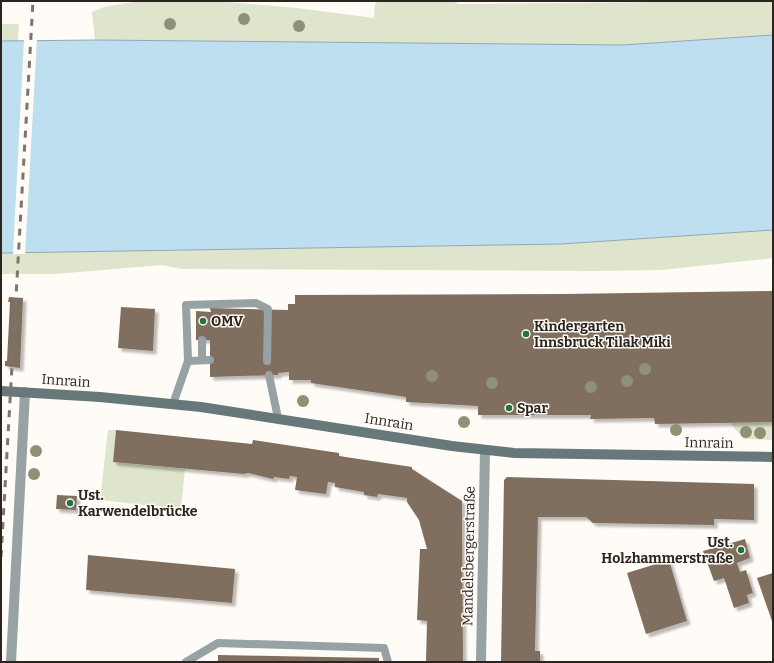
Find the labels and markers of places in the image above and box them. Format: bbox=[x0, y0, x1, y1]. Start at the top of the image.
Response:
place label: OMV bbox=[211, 313, 243, 330]
marker: OMV bbox=[198, 316, 208, 326]
place label: Kindergarten Innsbruck Tilak Miki bbox=[534, 318, 671, 351]
marker: Kindergarten Innsbruck Tilak Miki bbox=[521, 329, 531, 339]
place label: Spar bbox=[517, 400, 548, 417]
marker: Spar bbox=[504, 403, 514, 413]
place label: Ust. Karwendelbrücke bbox=[78, 487, 198, 520]
marker: Ust. Karwendelbrücke bbox=[65, 498, 75, 508]
place label: Ust. Holzhammerstraße bbox=[601, 534, 733, 567]
marker: Ust. Holzhammerstraße bbox=[736, 545, 746, 555]

